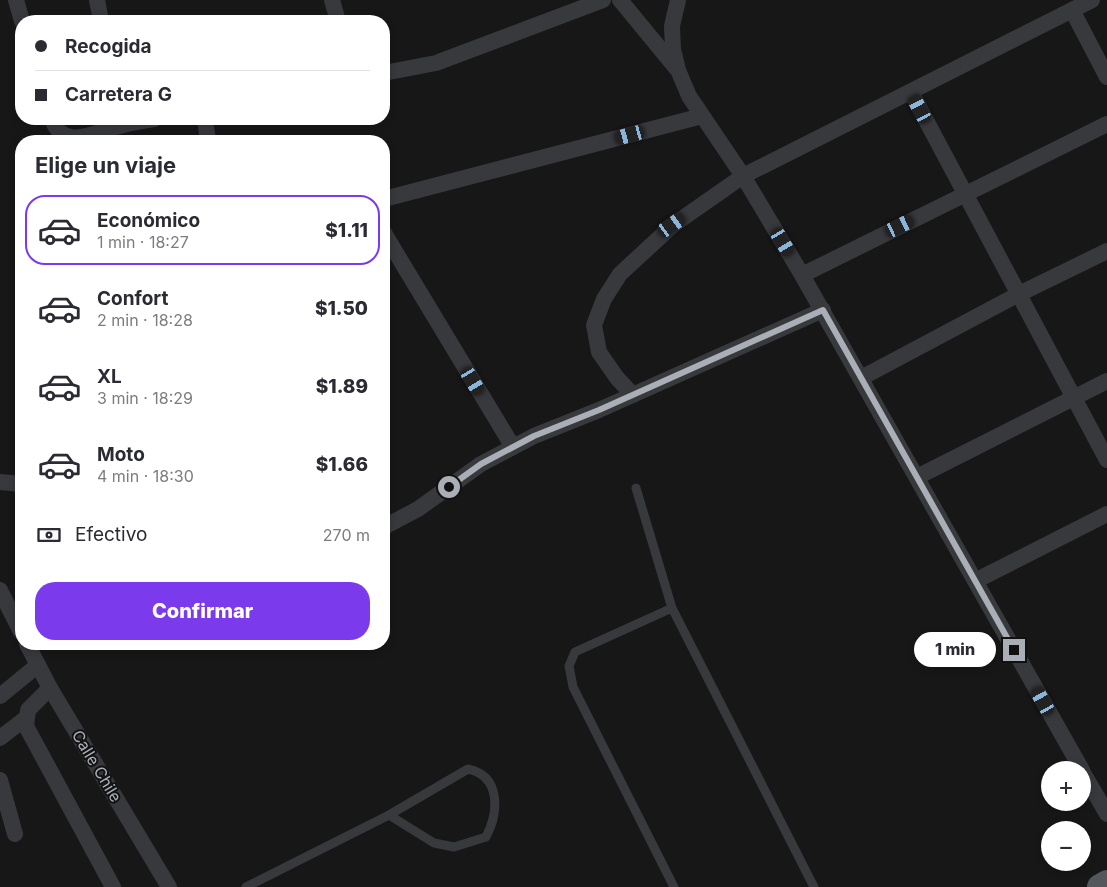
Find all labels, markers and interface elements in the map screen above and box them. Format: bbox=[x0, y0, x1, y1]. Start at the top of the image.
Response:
text: Recogida bbox=[65, 35, 152, 58]
text: Carretera G bbox=[65, 83, 172, 106]
car bbox=[906, 92, 933, 126]
car bbox=[613, 124, 646, 146]
text: Elige un viaje bbox=[35, 152, 176, 178]
icon: car bbox=[37, 208, 82, 253]
text: Económico bbox=[97, 209, 200, 232]
car bbox=[655, 210, 688, 240]
car bbox=[883, 213, 916, 239]
text: $1.11 bbox=[325, 219, 368, 242]
car bbox=[768, 225, 797, 259]
text: 1 min · 18:27 bbox=[97, 232, 189, 252]
icon: car bbox=[37, 286, 82, 331]
text: Confort bbox=[97, 287, 168, 310]
text: $1.50 bbox=[315, 297, 368, 320]
text: 2 min · 18:28 bbox=[97, 310, 193, 330]
icon: car bbox=[37, 364, 82, 409]
car bbox=[458, 364, 487, 398]
text: XL bbox=[97, 365, 122, 388]
text: $1.89 bbox=[316, 375, 368, 398]
text: 3 min · 18:29 bbox=[97, 388, 193, 408]
icon: car bbox=[37, 442, 82, 487]
text: Moto bbox=[97, 443, 145, 466]
text: $1.66 bbox=[316, 453, 368, 476]
text: 4 min · 18:30 bbox=[97, 466, 194, 486]
route start bbox=[438, 476, 460, 498]
icon: cash bbox=[35, 521, 63, 549]
text: Efectivo bbox=[75, 523, 147, 546]
text: 270 m bbox=[323, 525, 370, 545]
button: Confirmar bbox=[35, 582, 370, 640]
callout: 1 min bbox=[914, 632, 996, 668]
text: 1 min bbox=[935, 639, 975, 659]
route end bbox=[1003, 639, 1025, 661]
car bbox=[1029, 684, 1056, 718]
street label: Calle Chile bbox=[68, 726, 126, 806]
map controls bbox=[1041, 761, 1091, 871]
button: + bbox=[1041, 761, 1091, 811]
button: − bbox=[1041, 821, 1091, 871]

